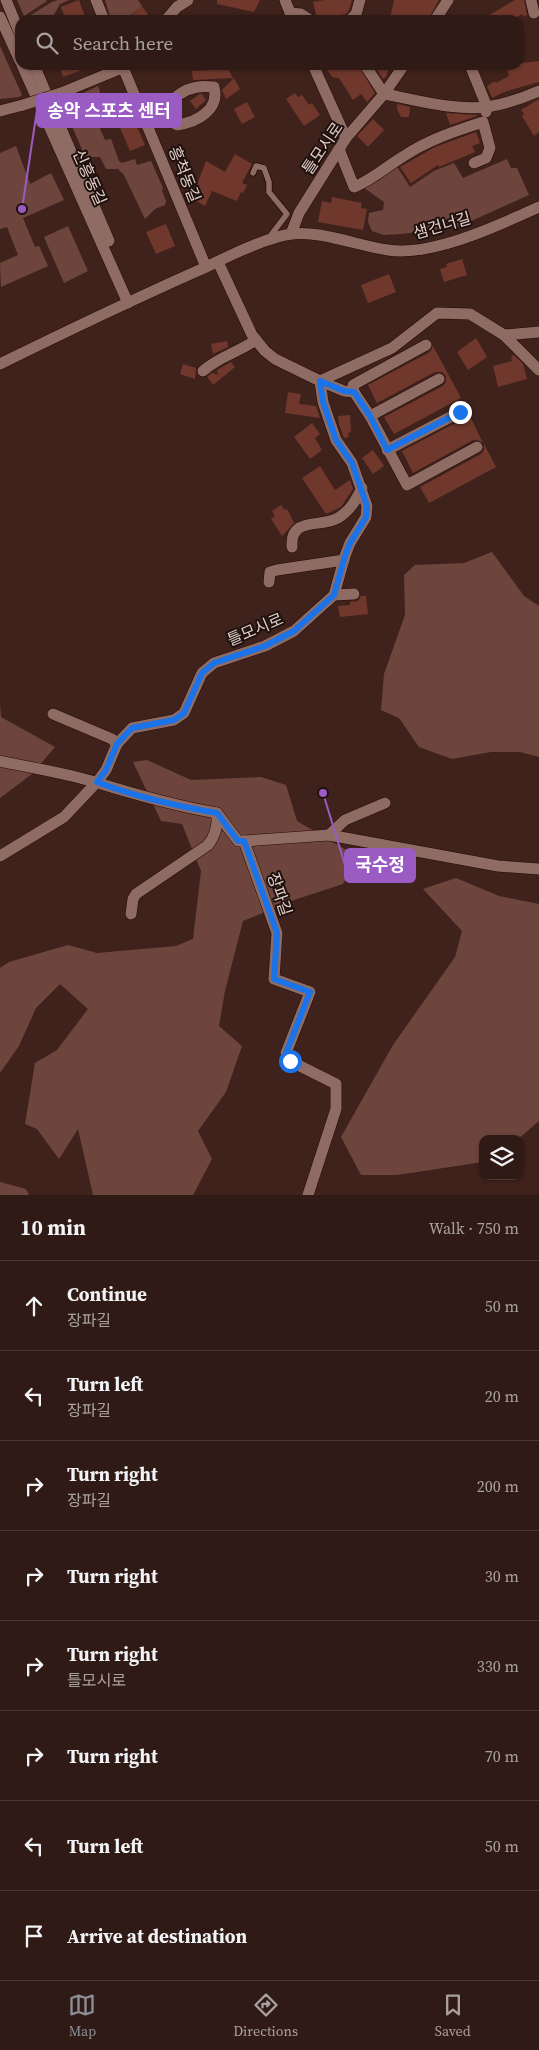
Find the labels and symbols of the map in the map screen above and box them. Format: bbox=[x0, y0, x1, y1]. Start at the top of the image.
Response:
callout: 송악 스포츠 센터 bbox=[37, 94, 181, 127]
text: 송악 스포츠 센터 bbox=[47, 98, 171, 123]
street label: 틀모시로 bbox=[296, 117, 348, 179]
street label: 흥척동길 bbox=[164, 143, 206, 205]
street label: 신흥동길 bbox=[68, 146, 112, 208]
street label: 샘건너길 bbox=[411, 206, 473, 244]
route end bbox=[449, 401, 472, 424]
street label: 틀모시로 bbox=[224, 607, 287, 651]
callout: 국수정 bbox=[345, 849, 415, 882]
text: 국수정 bbox=[355, 852, 405, 877]
street label: 장파길 bbox=[262, 870, 298, 918]
route start bbox=[279, 1050, 302, 1073]

